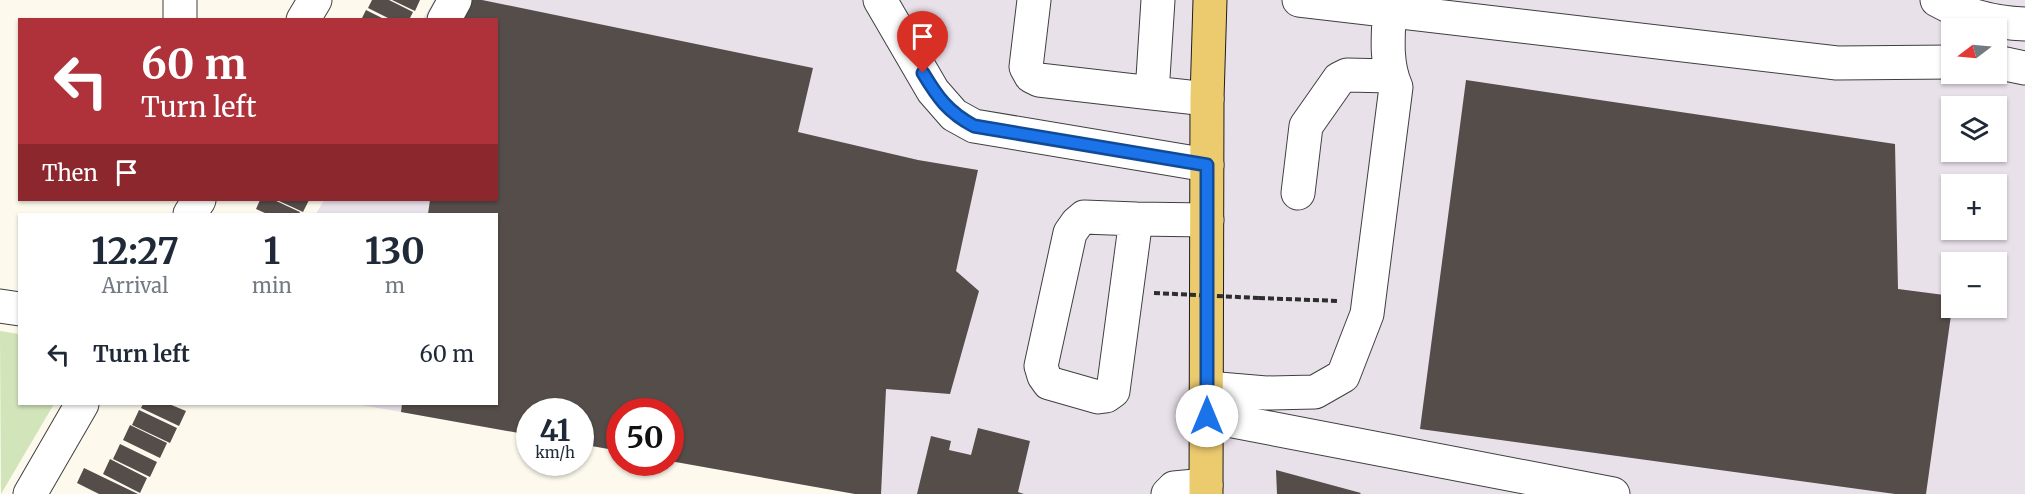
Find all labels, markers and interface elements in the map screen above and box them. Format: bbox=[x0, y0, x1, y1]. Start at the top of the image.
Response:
pin bbox=[897, 11, 948, 73]
north arrow bbox=[1941, 18, 2007, 84]
map controls bbox=[1941, 18, 2007, 318]
icon: arrive bbox=[906, 20, 939, 53]
text: 60 m bbox=[141, 38, 247, 90]
icon: left bbox=[42, 42, 120, 120]
text: Turn left bbox=[141, 90, 256, 124]
button: layers bbox=[1941, 96, 2007, 162]
icon: arrive bbox=[110, 156, 143, 189]
text: Then bbox=[42, 159, 98, 187]
button: + bbox=[1941, 174, 2007, 240]
text: 12:27 bbox=[91, 229, 179, 274]
text: 1 bbox=[264, 229, 280, 274]
text: 130 bbox=[365, 229, 425, 274]
button: − bbox=[1941, 252, 2007, 318]
text: Arrival bbox=[102, 273, 168, 298]
text: min bbox=[252, 273, 292, 298]
text: m bbox=[385, 273, 405, 298]
icon: left bbox=[42, 338, 75, 371]
text: Turn left bbox=[93, 340, 190, 368]
text: 60 m bbox=[420, 340, 474, 368]
position arrow bbox=[1175, 384, 1239, 448]
speed limit sign: 50 bbox=[606, 398, 684, 476]
text: 41 bbox=[539, 411, 571, 449]
text: km/h bbox=[535, 443, 575, 462]

